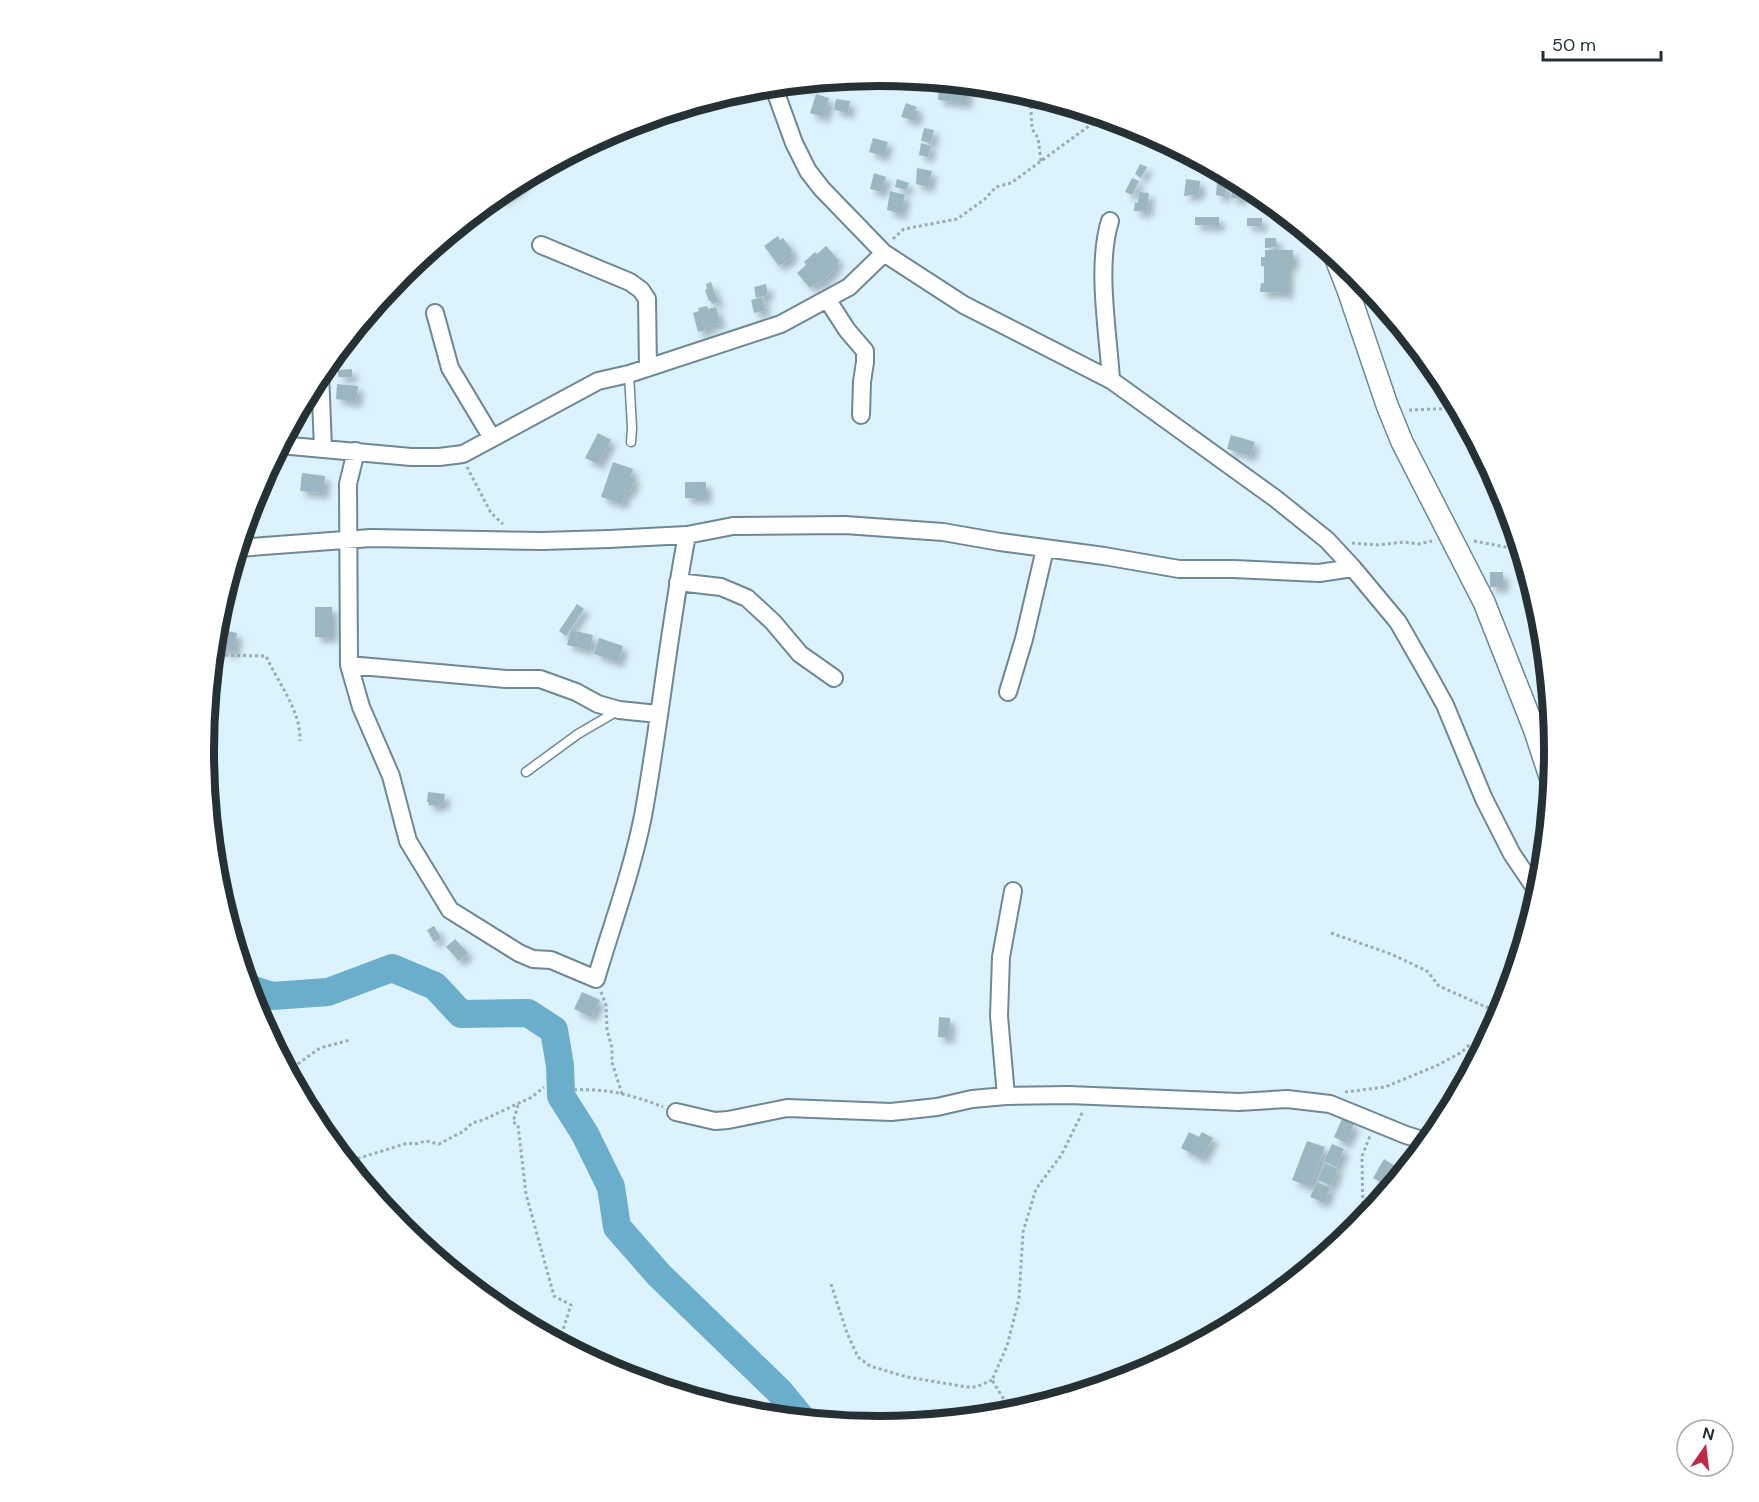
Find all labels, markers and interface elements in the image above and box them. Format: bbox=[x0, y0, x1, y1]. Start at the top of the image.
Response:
scale bar bbox=[1543, 24, 1662, 62]
text: 50 m bbox=[1552, 33, 1596, 57]
north arrow bbox=[1675, 1418, 1735, 1478]
text: N bbox=[1700, 1422, 1717, 1446]

